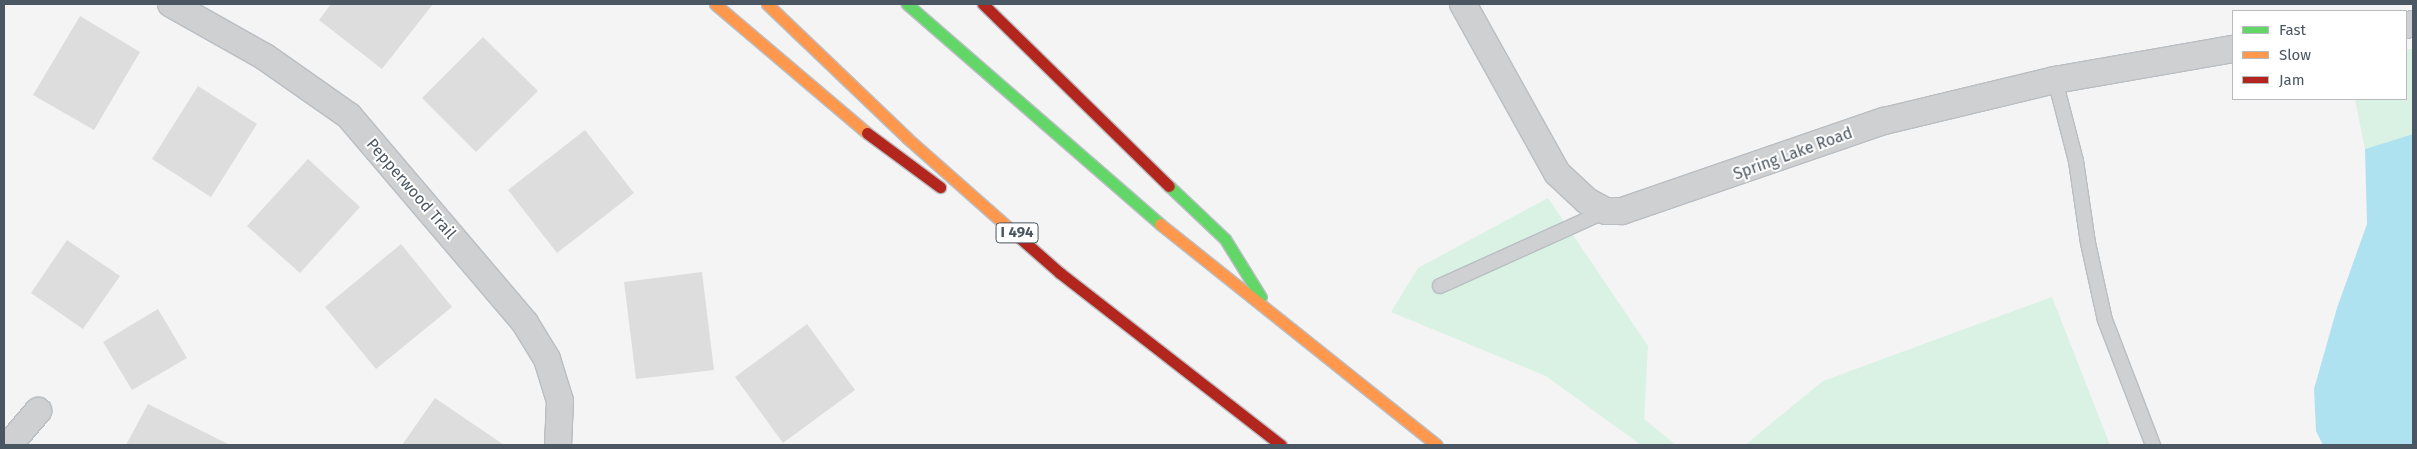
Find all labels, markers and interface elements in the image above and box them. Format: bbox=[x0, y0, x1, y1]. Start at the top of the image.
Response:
legend bbox=[2232, 10, 2407, 100]
text: Fast bbox=[2279, 21, 2306, 39]
text: Slow bbox=[2279, 46, 2311, 64]
text: Jam bbox=[2279, 71, 2305, 89]
street label: Spring Lake Road bbox=[1731, 124, 1855, 184]
street label: Pepperwood Trail bbox=[362, 135, 460, 243]
road number: I 494 bbox=[994, 220, 1040, 246]

